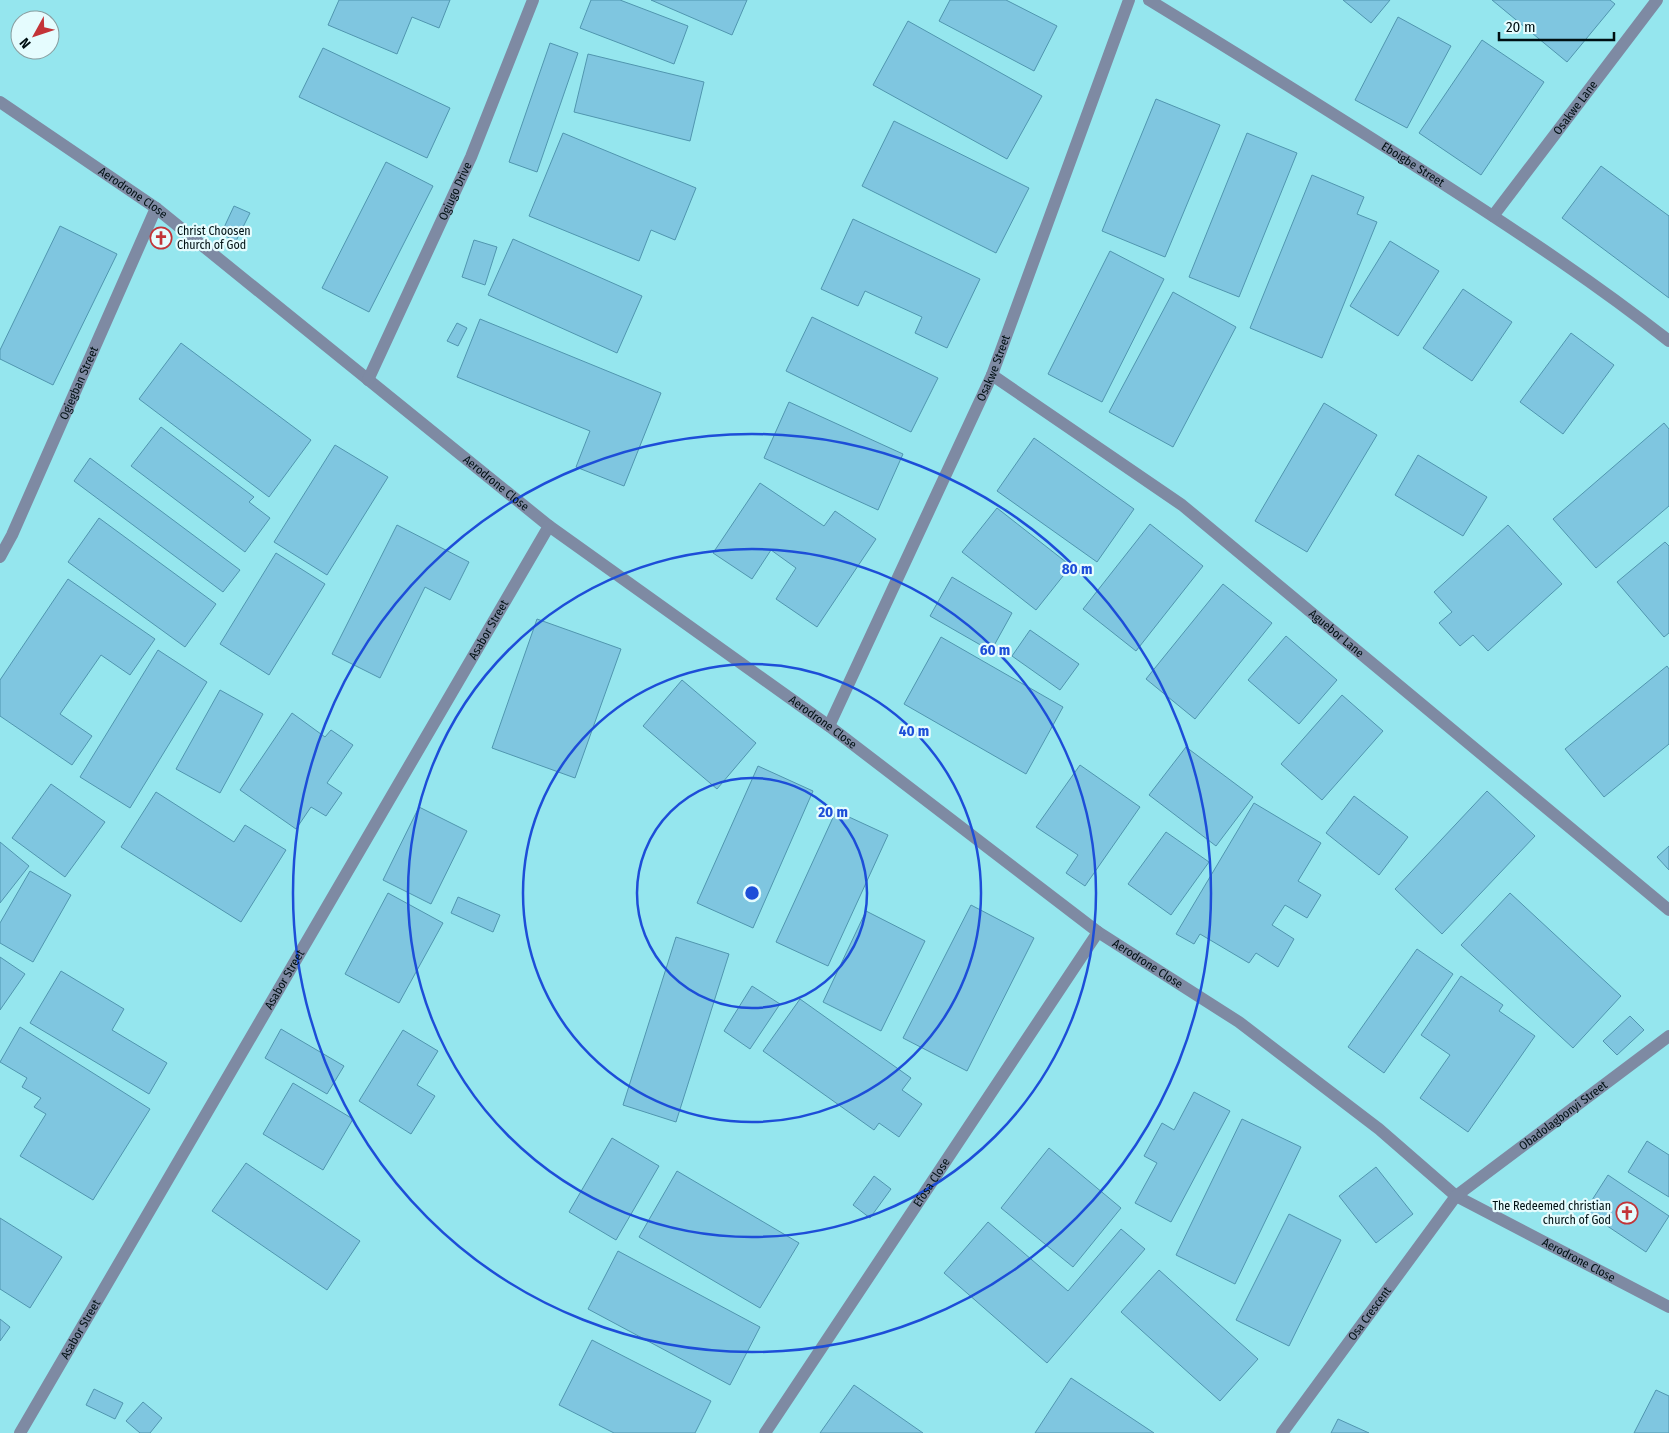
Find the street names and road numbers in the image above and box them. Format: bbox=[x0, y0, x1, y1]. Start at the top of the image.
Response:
street label: Osakwe Lane bbox=[1550, 78, 1600, 137]
street label: Eboigbe Street bbox=[1379, 139, 1447, 190]
street label: Ogiugo Drive bbox=[436, 160, 475, 222]
street label: Aerodrone Close bbox=[96, 164, 170, 221]
street label: Osakwe Street bbox=[974, 333, 1013, 403]
street label: Ogiegban Street bbox=[57, 344, 101, 422]
street label: Aerodrone Close bbox=[460, 452, 532, 514]
street label: Asabor Street bbox=[466, 597, 511, 662]
street label: Aguebor Lane bbox=[1306, 607, 1367, 660]
street label: Aerodrone Close bbox=[786, 693, 860, 752]
street label: Aerodrone Close bbox=[1110, 936, 1185, 991]
street label: Asabor Street bbox=[262, 947, 307, 1012]
street label: Obadolagbonyi Street bbox=[1516, 1078, 1610, 1153]
street label: Efosa Close bbox=[910, 1155, 953, 1209]
street label: Aerodrone Close bbox=[1540, 1235, 1618, 1285]
street label: Osa Crescent bbox=[1345, 1284, 1394, 1343]
street label: Asabor Street bbox=[58, 1297, 103, 1362]

